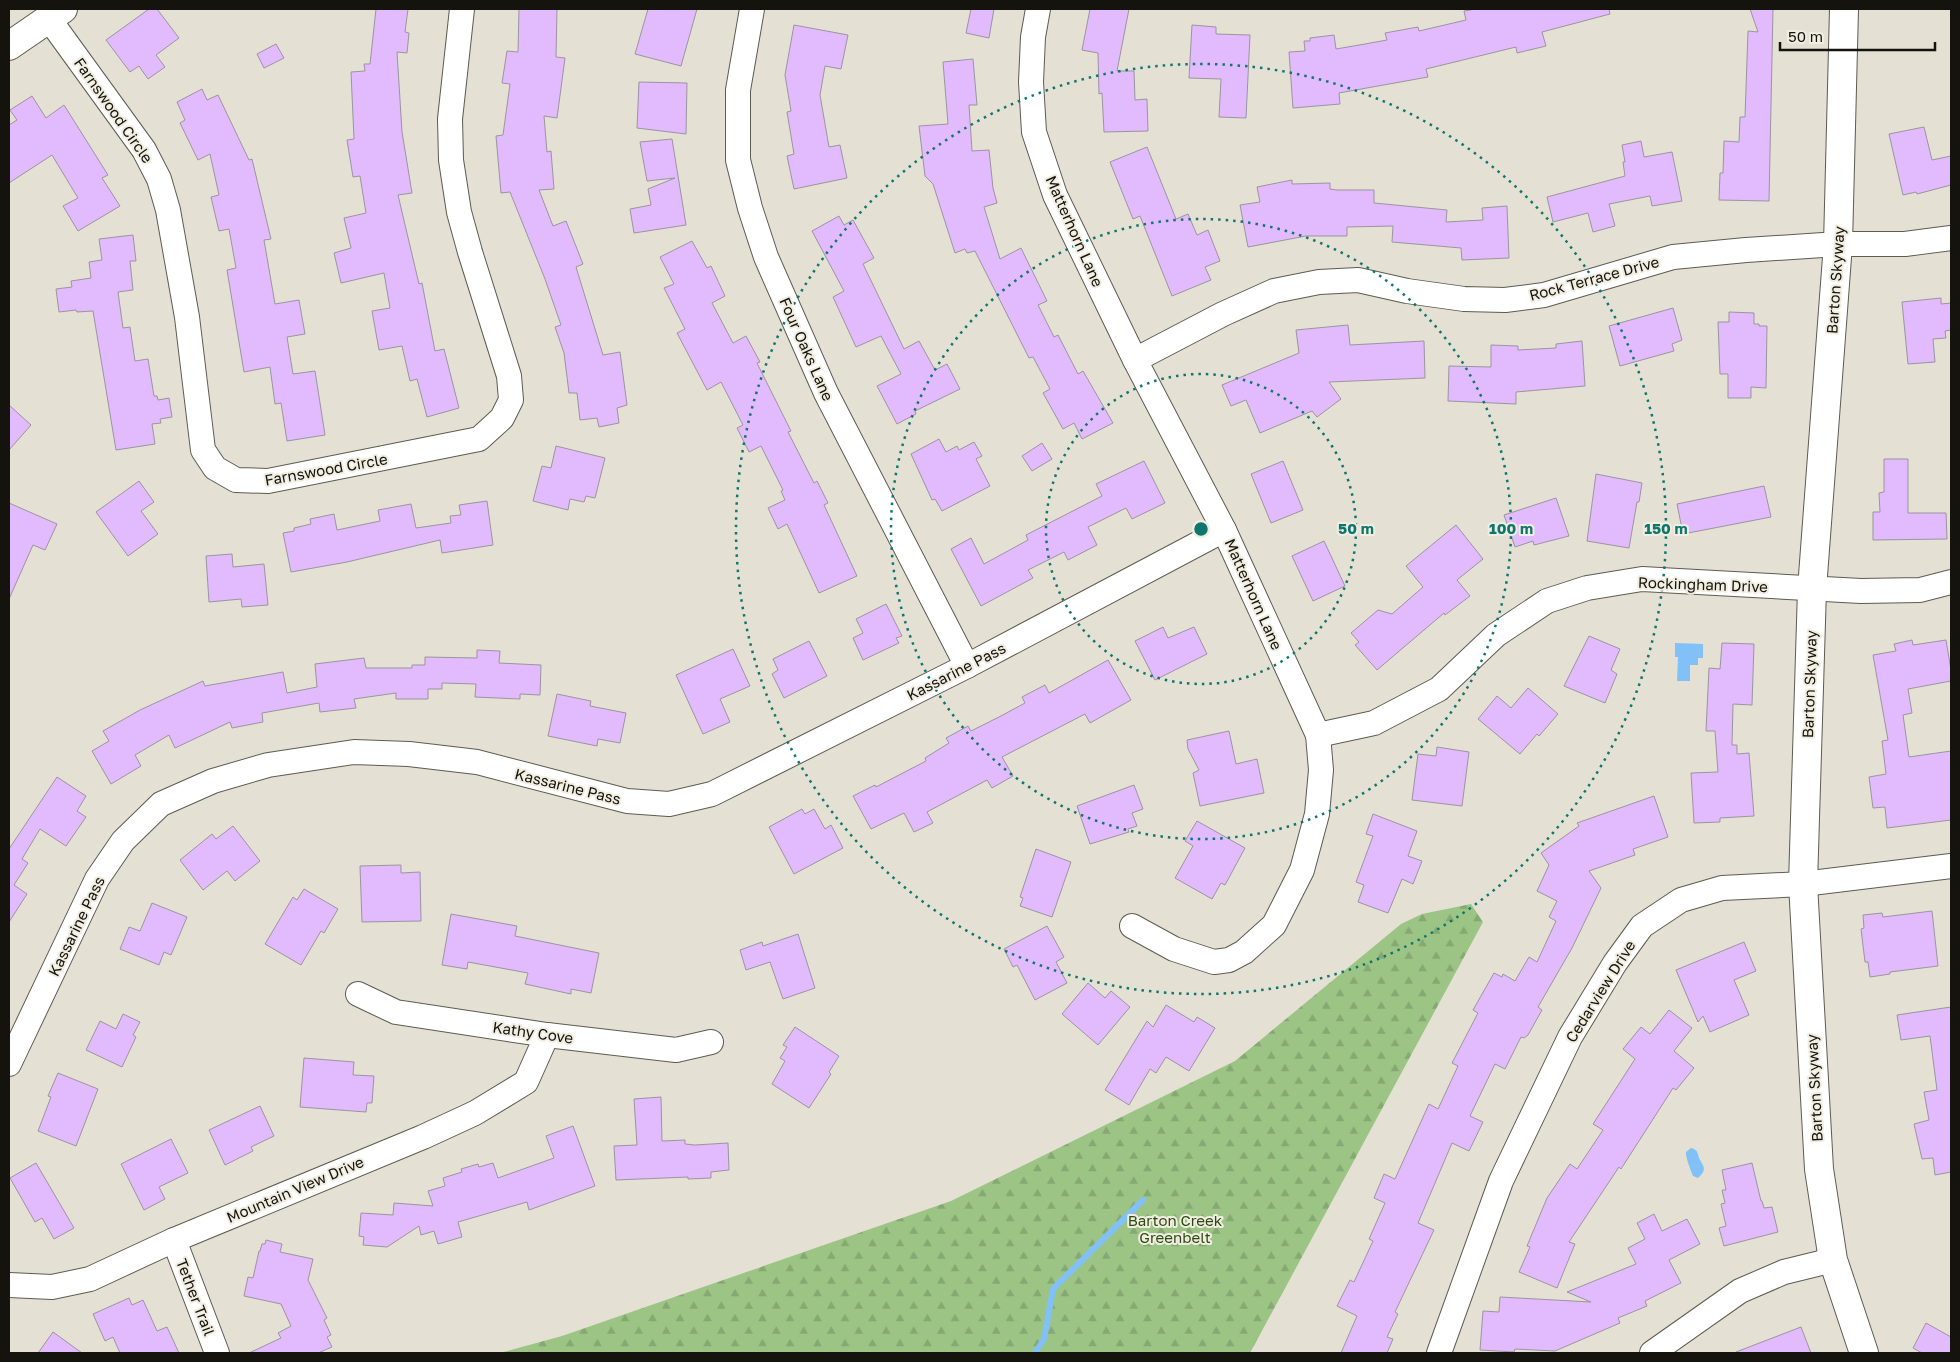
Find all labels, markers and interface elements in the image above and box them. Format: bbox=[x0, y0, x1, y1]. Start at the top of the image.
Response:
scale bar bbox=[1780, 20, 1935, 52]
text: 50 m bbox=[1788, 27, 1823, 45]
street label: Farnswood Circle bbox=[71, 54, 157, 166]
street label: Matterhorn Lane bbox=[1042, 173, 1108, 290]
street label: Barton Skyway bbox=[1822, 225, 1848, 335]
street label: Rock Terrace Drive bbox=[1527, 252, 1661, 304]
street label: Four Oaks Lane bbox=[776, 294, 838, 404]
street label: Farnswood Circle bbox=[263, 449, 389, 489]
text: 50 m bbox=[1338, 519, 1374, 537]
text: 100 m bbox=[1489, 519, 1533, 537]
text: 150 m bbox=[1644, 519, 1688, 537]
centre of rings bbox=[1192, 520, 1210, 538]
street label: Matterhorn Lane bbox=[1221, 536, 1287, 653]
street label: Rockingham Drive bbox=[1638, 573, 1769, 595]
street label: Barton Skyway bbox=[1798, 629, 1820, 738]
street label: Kassarine Pass bbox=[904, 638, 1009, 704]
street label: Kassarine Pass bbox=[513, 764, 623, 808]
street label: Kassarine Pass bbox=[44, 873, 108, 979]
street label: Cedarview Drive bbox=[1561, 936, 1639, 1045]
street label: Kathy Cove bbox=[491, 1017, 575, 1047]
street label: Barton Skyway bbox=[1802, 1033, 1826, 1142]
street label: Mountain View Drive bbox=[224, 1152, 367, 1226]
park label: Barton Creek Greenbelt bbox=[1128, 1211, 1223, 1246]
street label: Tether Trail bbox=[173, 1256, 219, 1338]

